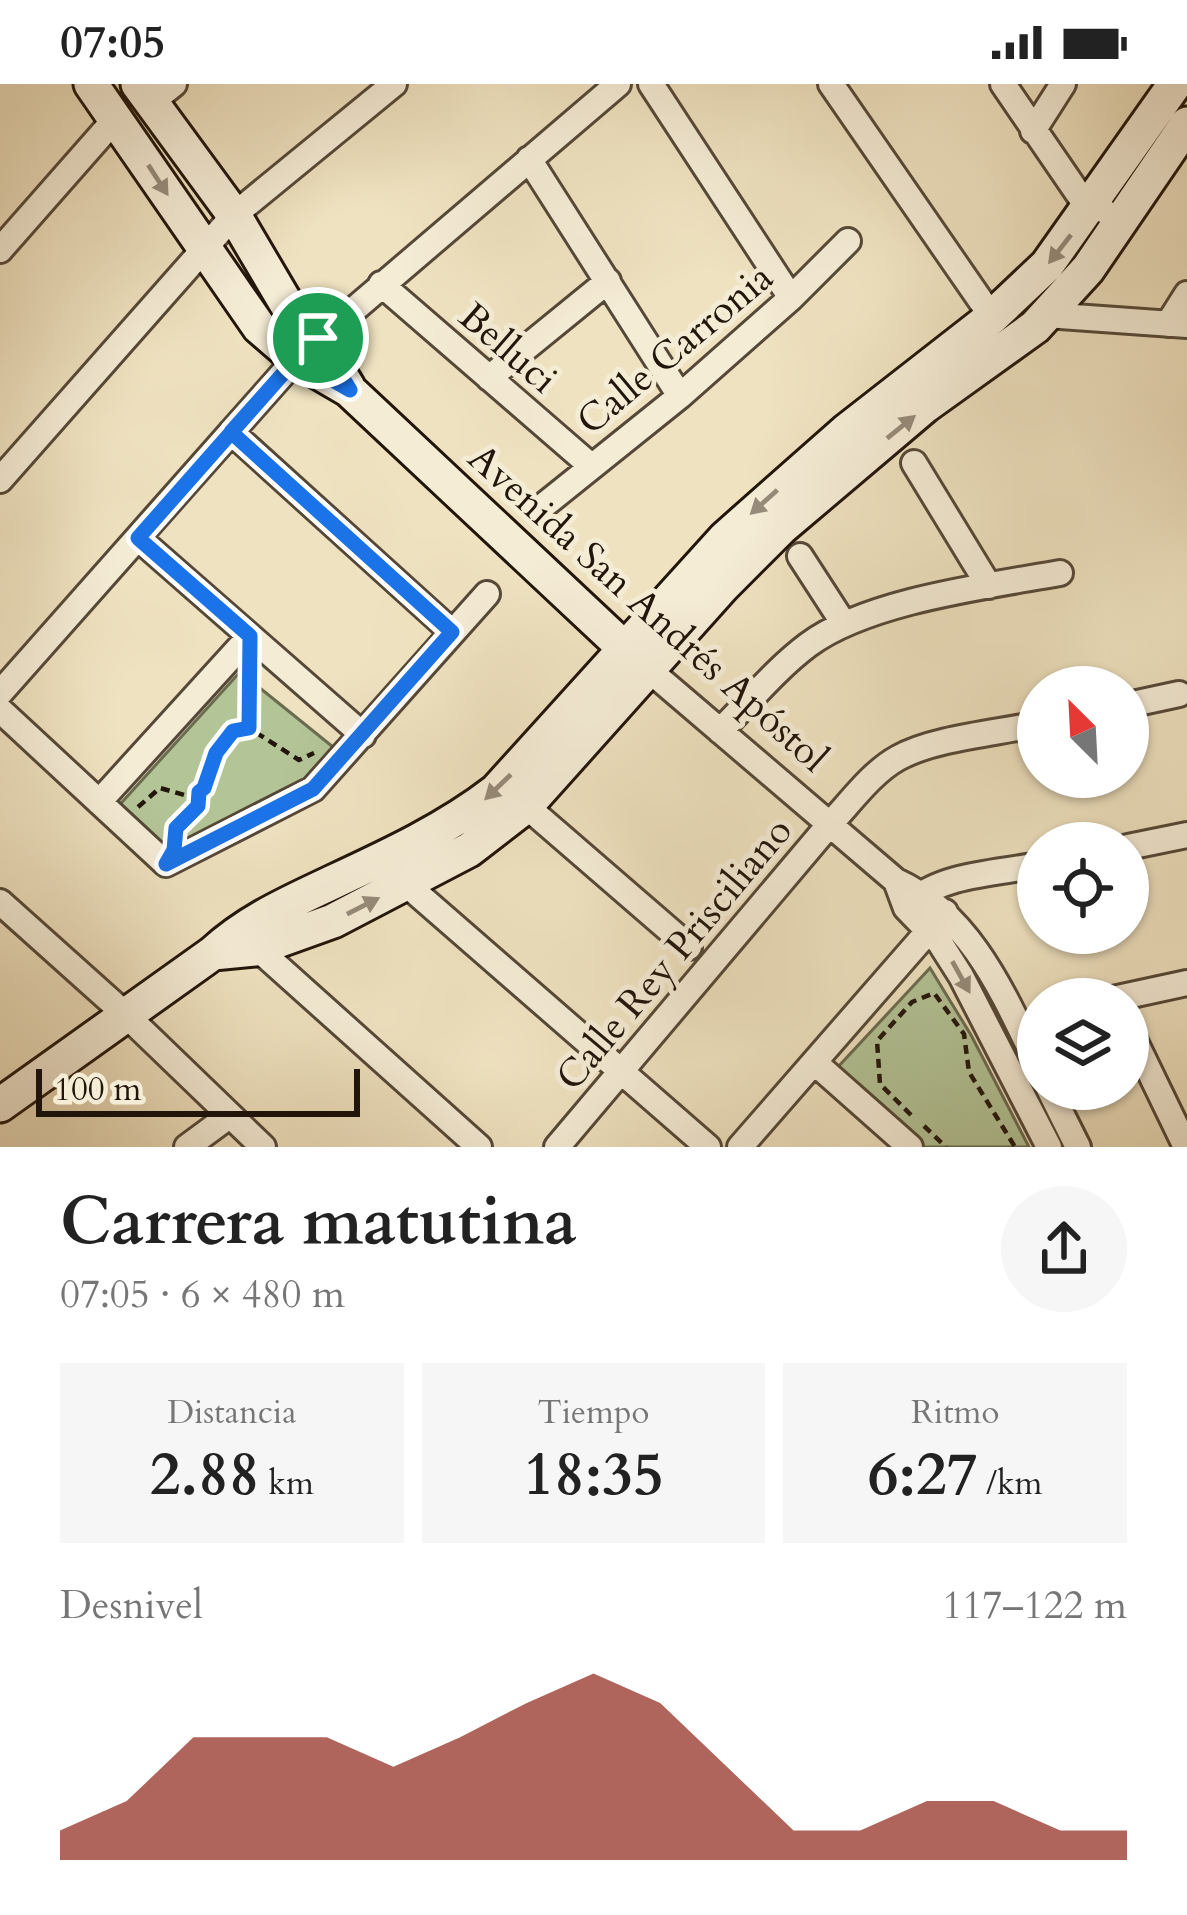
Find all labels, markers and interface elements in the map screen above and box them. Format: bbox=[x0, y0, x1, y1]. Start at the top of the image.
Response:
text: 07:05 bbox=[60, 12, 165, 73]
one-way arrow bbox=[147, 163, 169, 196]
one-way arrow bbox=[1048, 233, 1073, 264]
street label: Calle Carronia bbox=[566, 251, 784, 447]
pin bbox=[267, 287, 369, 389]
street label: Belluci bbox=[448, 291, 569, 406]
icon: arrive bbox=[285, 305, 351, 371]
one-way arrow bbox=[885, 414, 916, 440]
street label: Avenida San Andrés Apóstol bbox=[457, 432, 839, 784]
one-way arrow bbox=[749, 488, 779, 515]
north arrow bbox=[1017, 666, 1149, 798]
map controls bbox=[1017, 666, 1149, 1110]
one-way arrow bbox=[484, 772, 513, 800]
street label: Calle Rey Prisciliano bbox=[544, 806, 804, 1102]
button: locate bbox=[1017, 822, 1149, 954]
one-way arrow bbox=[346, 896, 380, 916]
one-way arrow bbox=[949, 960, 970, 994]
button: layers bbox=[1017, 978, 1149, 1110]
scale bar bbox=[36, 1063, 360, 1116]
text: 100 m bbox=[54, 1067, 141, 1112]
text: Carrera matutina bbox=[60, 1178, 577, 1267]
button: share bbox=[1001, 1186, 1127, 1312]
text: 07:05 · 6 × 480 m bbox=[60, 1268, 345, 1321]
text: Distancia bbox=[167, 1390, 296, 1435]
text: Tiempo bbox=[538, 1390, 649, 1435]
text: Ritmo bbox=[911, 1390, 999, 1435]
text: 2.88 bbox=[150, 1435, 259, 1516]
text: 18:35 bbox=[523, 1435, 664, 1516]
text: 6:27 bbox=[868, 1435, 977, 1516]
text: km bbox=[259, 1461, 314, 1506]
text: /km bbox=[977, 1461, 1043, 1506]
text: Desnivel bbox=[60, 1579, 203, 1632]
text: 117–122 m bbox=[942, 1579, 1127, 1632]

